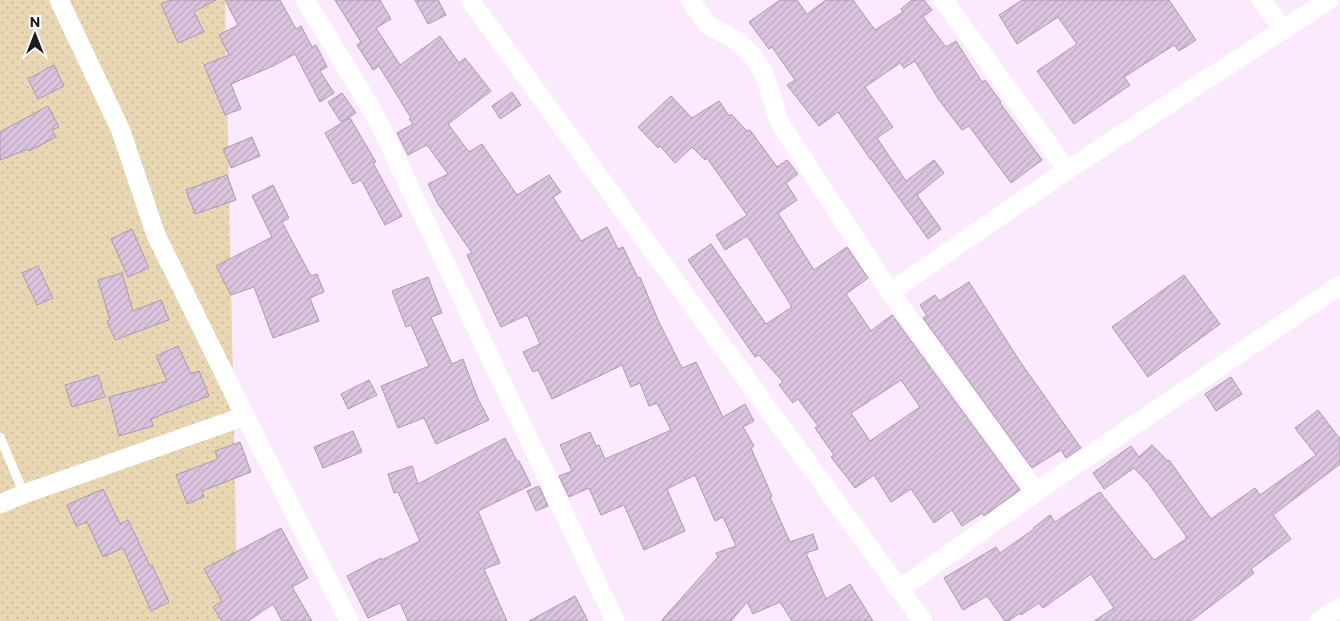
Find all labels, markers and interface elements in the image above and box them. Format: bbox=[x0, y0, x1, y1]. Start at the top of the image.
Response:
north arrow bbox=[10, 10, 60, 60]
text: N bbox=[30, 13, 40, 30]

